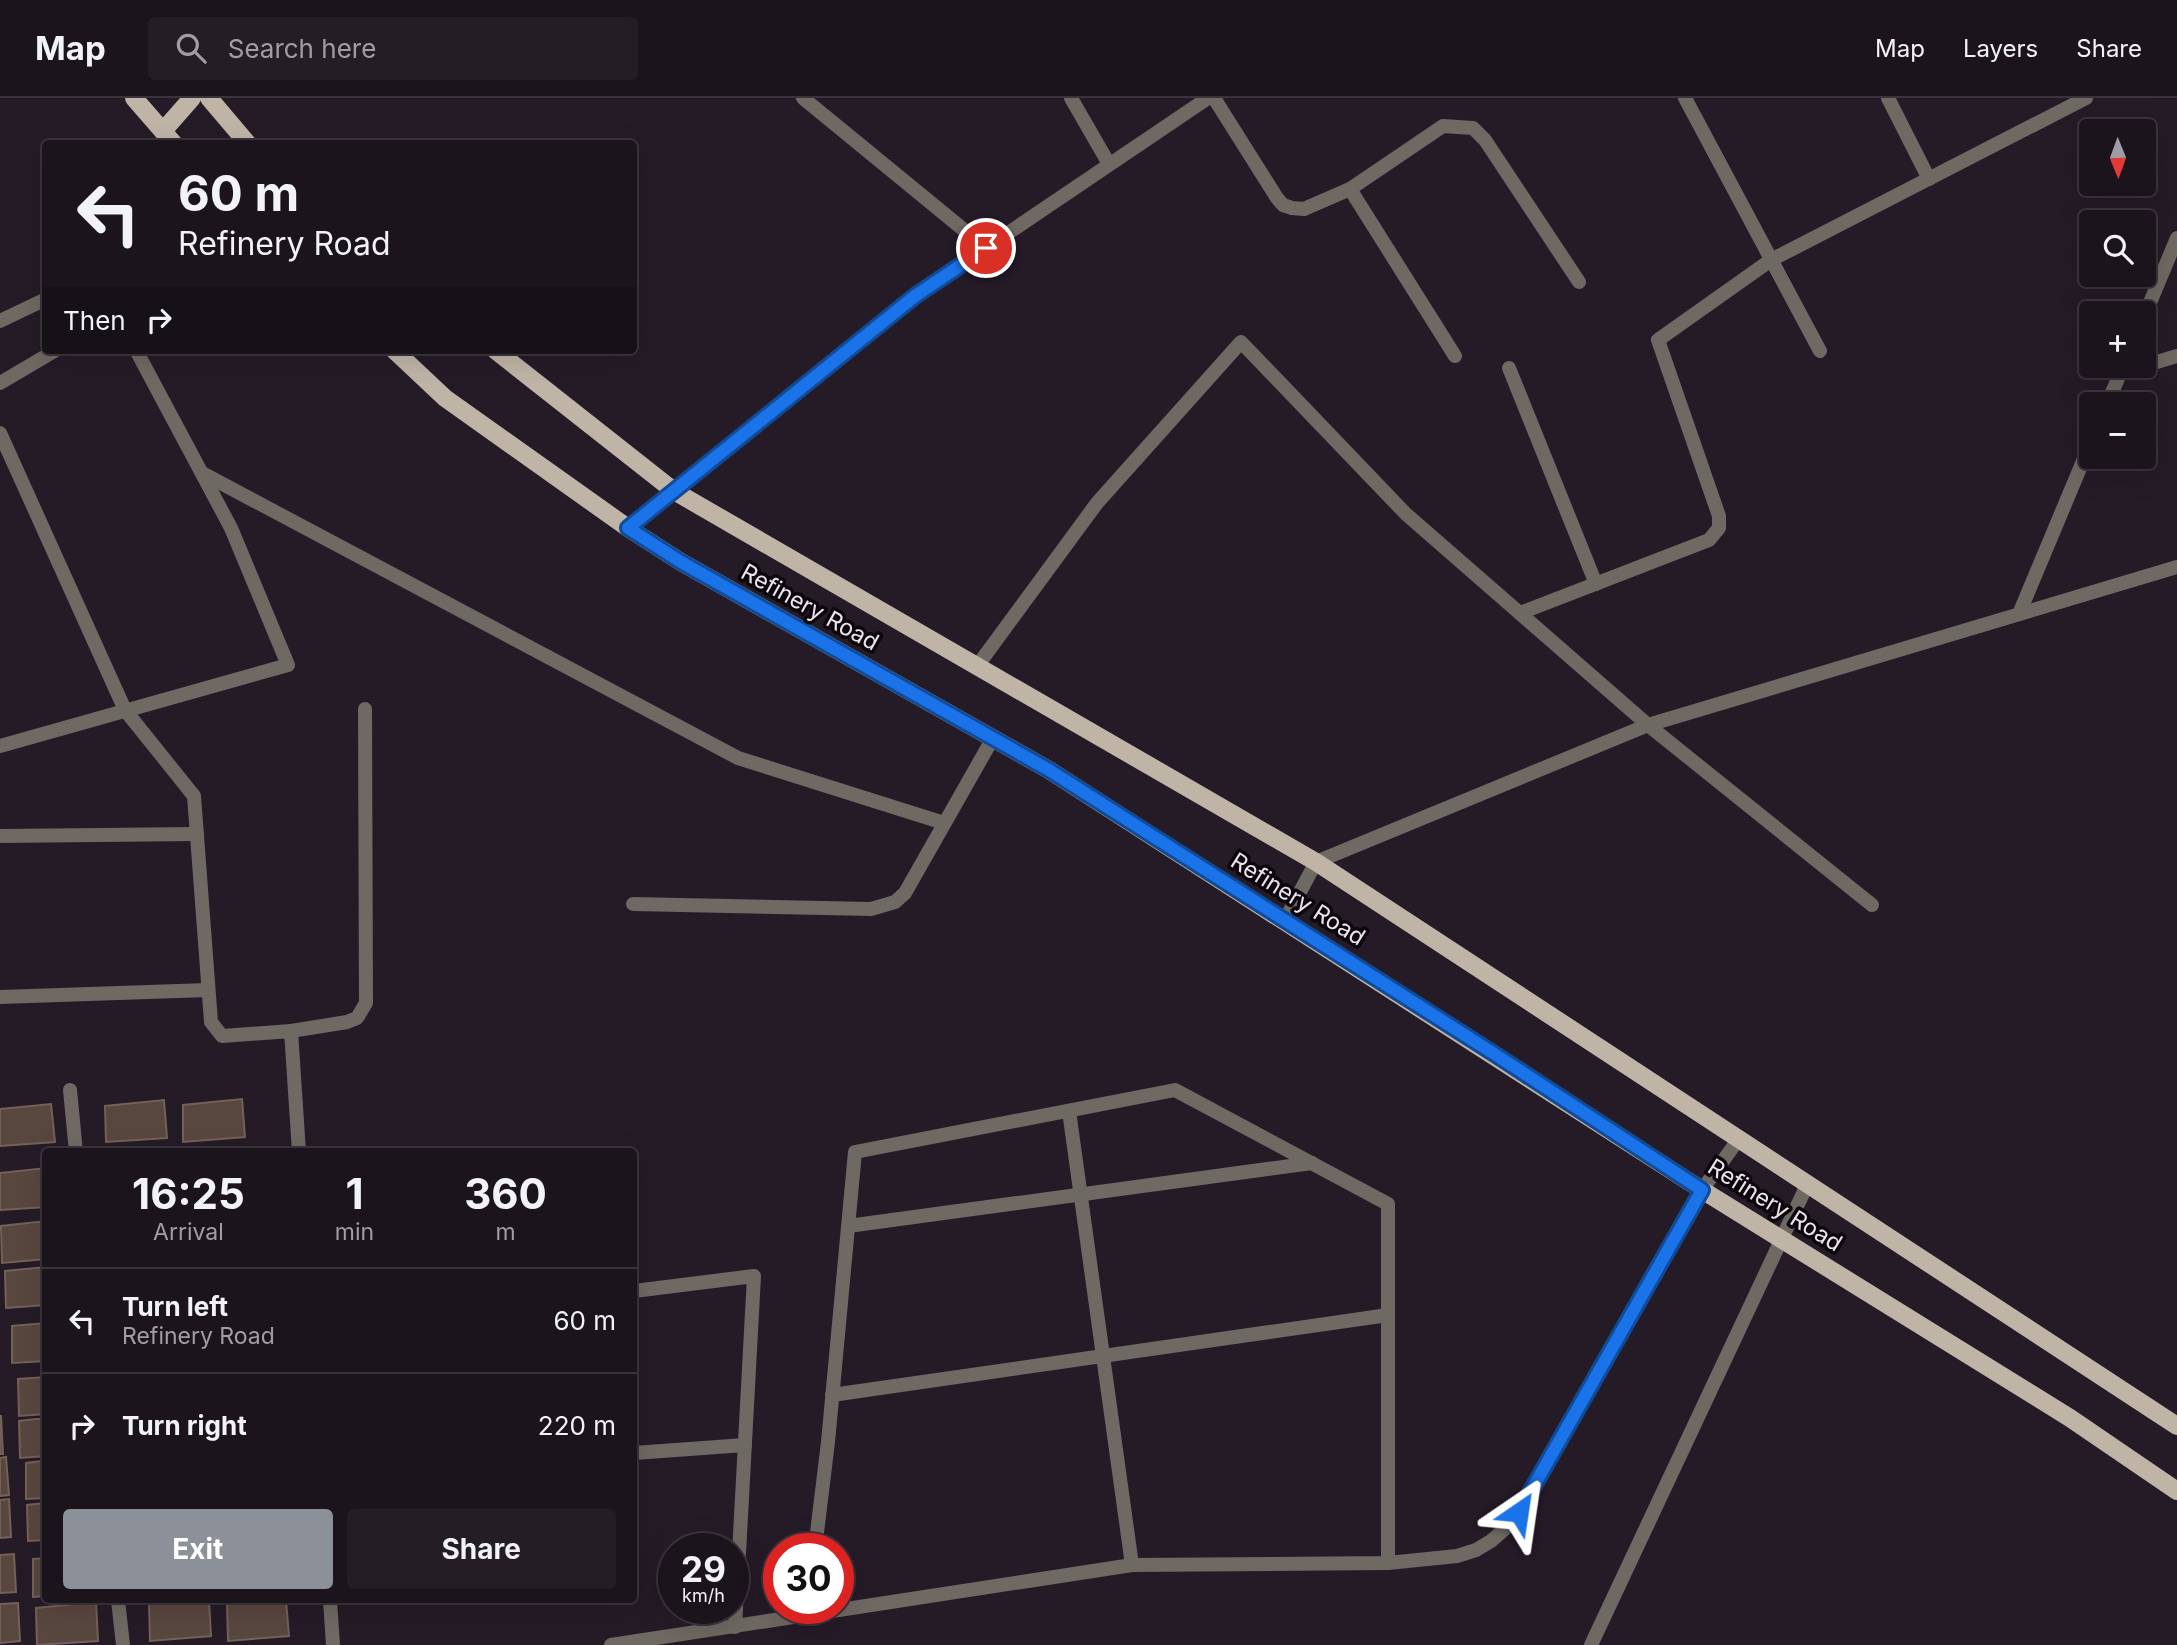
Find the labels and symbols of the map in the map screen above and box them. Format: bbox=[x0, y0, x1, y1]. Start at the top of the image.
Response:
north arrow bbox=[2079, 119, 2156, 196]
pin bbox=[956, 218, 1016, 278]
street label: Refinery Road bbox=[736, 558, 884, 656]
street label: Refinery Road bbox=[1226, 847, 1370, 951]
street label: Refinery Road bbox=[1703, 1153, 1847, 1257]
position arrow bbox=[1482, 1475, 1556, 1549]
speed limit sign: 30 bbox=[763, 1533, 854, 1624]

